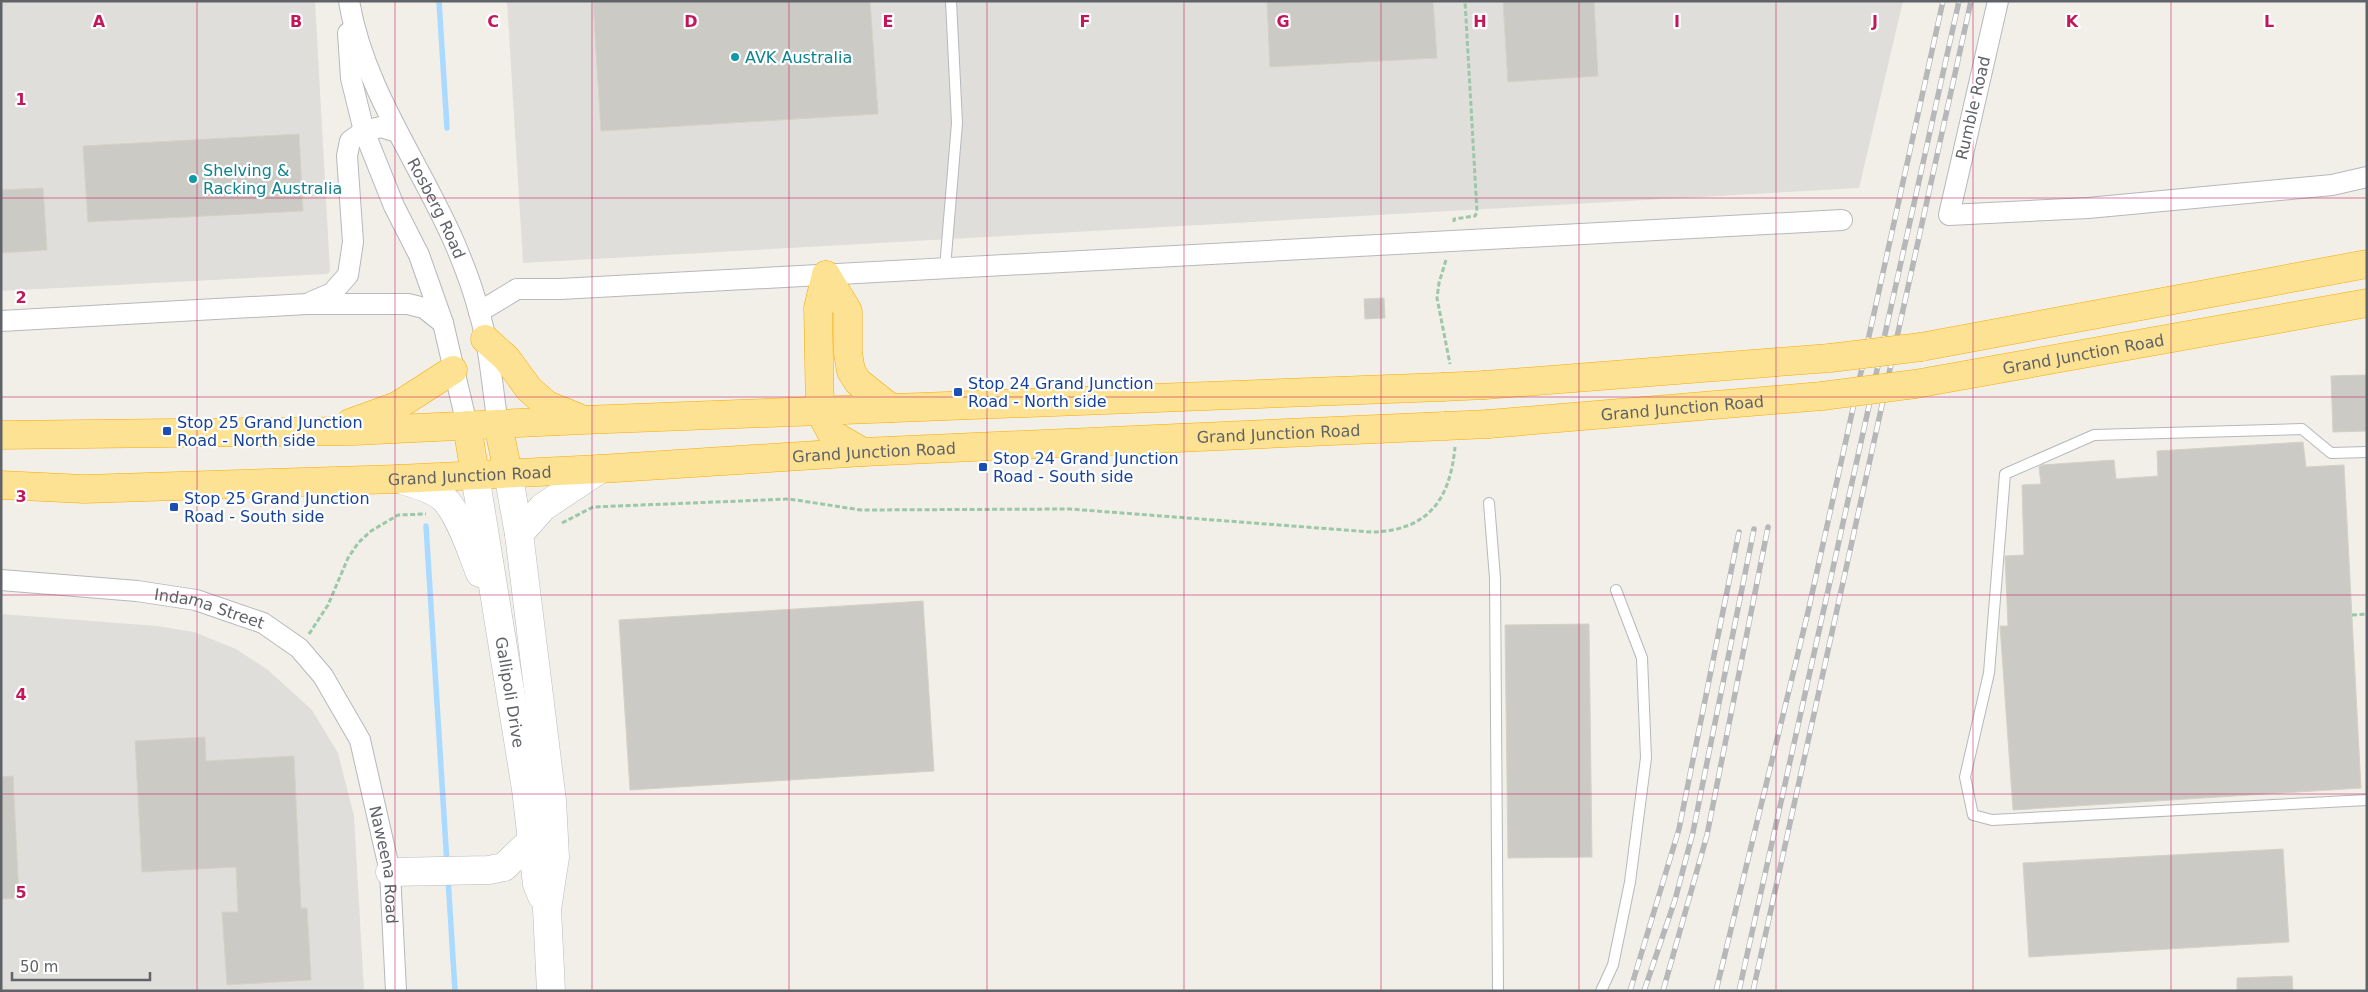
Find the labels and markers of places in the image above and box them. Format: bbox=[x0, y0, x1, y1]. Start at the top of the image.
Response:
place label: AVK Australia bbox=[745, 48, 852, 67]
marker: AVK Australia bbox=[729, 51, 741, 63]
place label: Shelving & Racking Australia bbox=[203, 161, 342, 198]
marker: Shelving & Racking Australia bbox=[187, 173, 199, 185]
place label: Stop 24 Grand Junction Road - North side bbox=[968, 374, 1154, 411]
marker: Stop 24 Grand Junction Road - North side bbox=[952, 386, 964, 398]
place label: Stop 25 Grand Junction Road - North side bbox=[177, 413, 363, 450]
marker: Stop 25 Grand Junction Road - North side bbox=[161, 425, 173, 437]
place label: Stop 24 Grand Junction Road - South side bbox=[993, 449, 1179, 486]
marker: Stop 24 Grand Junction Road - South side bbox=[977, 461, 989, 473]
place label: Stop 25 Grand Junction Road - South side bbox=[184, 489, 370, 526]
marker: Stop 25 Grand Junction Road - South side bbox=[168, 501, 180, 513]

